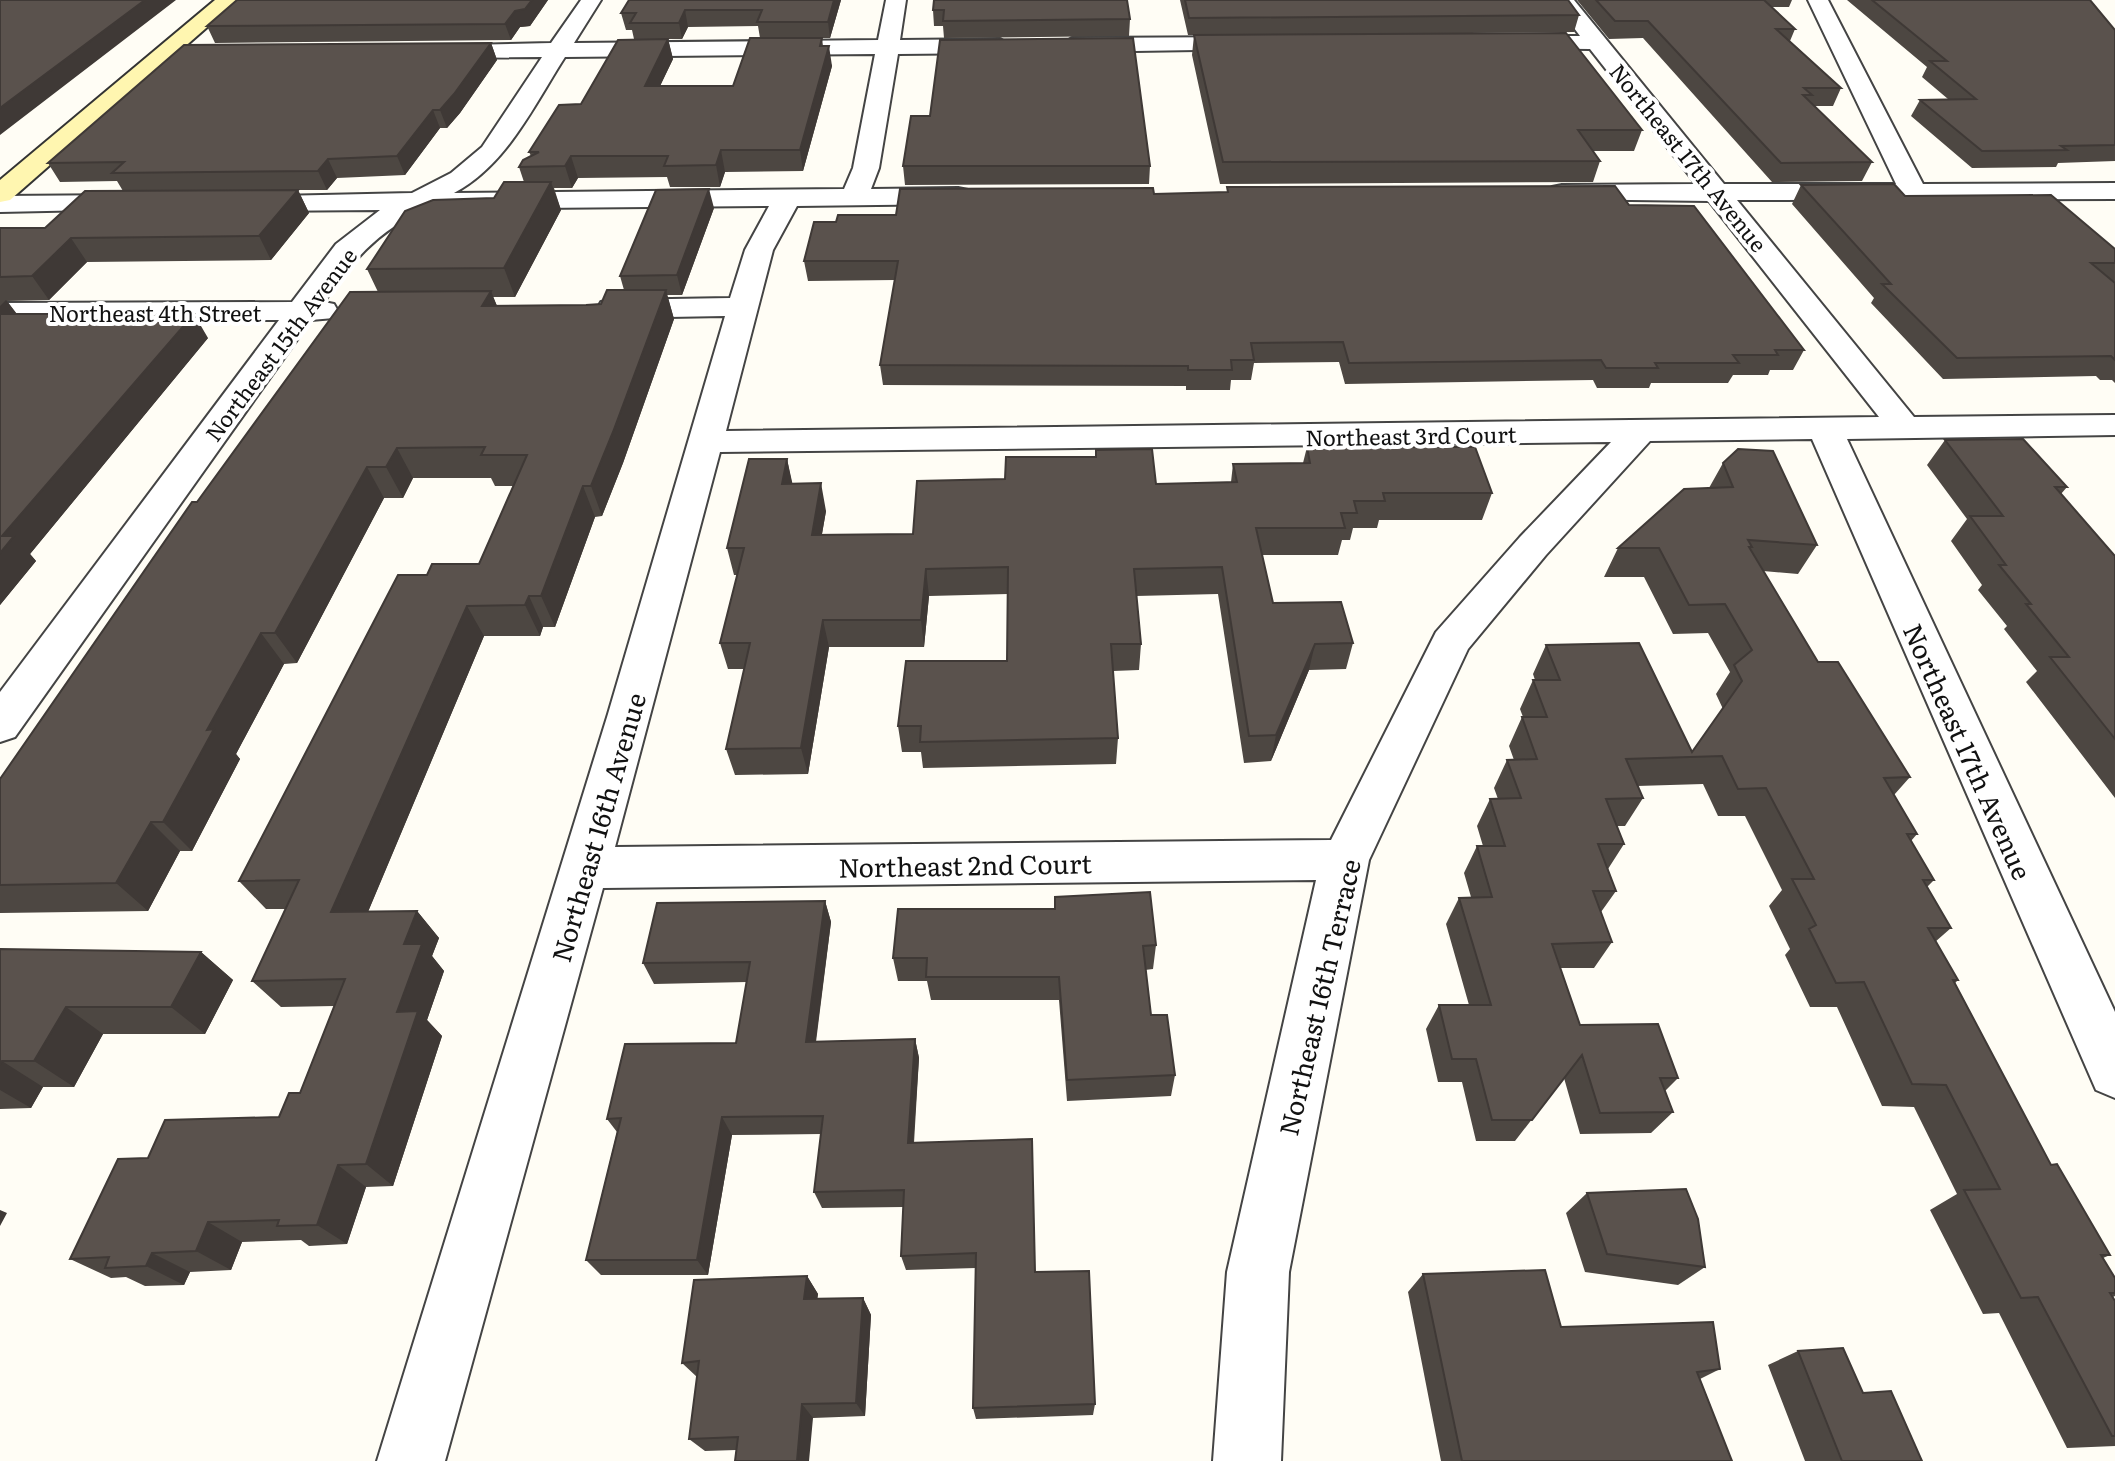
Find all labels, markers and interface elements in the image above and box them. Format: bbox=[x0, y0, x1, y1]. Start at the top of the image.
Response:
street label: Northeast 17th Avenue bbox=[1602, 56, 1776, 258]
street label: Northeast 15th Avenue bbox=[196, 240, 364, 448]
street label: Northeast 4th Street bbox=[49, 296, 261, 329]
street label: Northeast 3rd Court bbox=[1305, 417, 1517, 453]
street label: Northeast 17th Avenue bbox=[1895, 617, 2043, 885]
street label: Northeast 16th Avenue bbox=[540, 688, 654, 966]
street label: Northeast 2nd Court bbox=[838, 842, 1093, 886]
street label: Northeast 16th Terrace bbox=[1267, 855, 1369, 1139]

